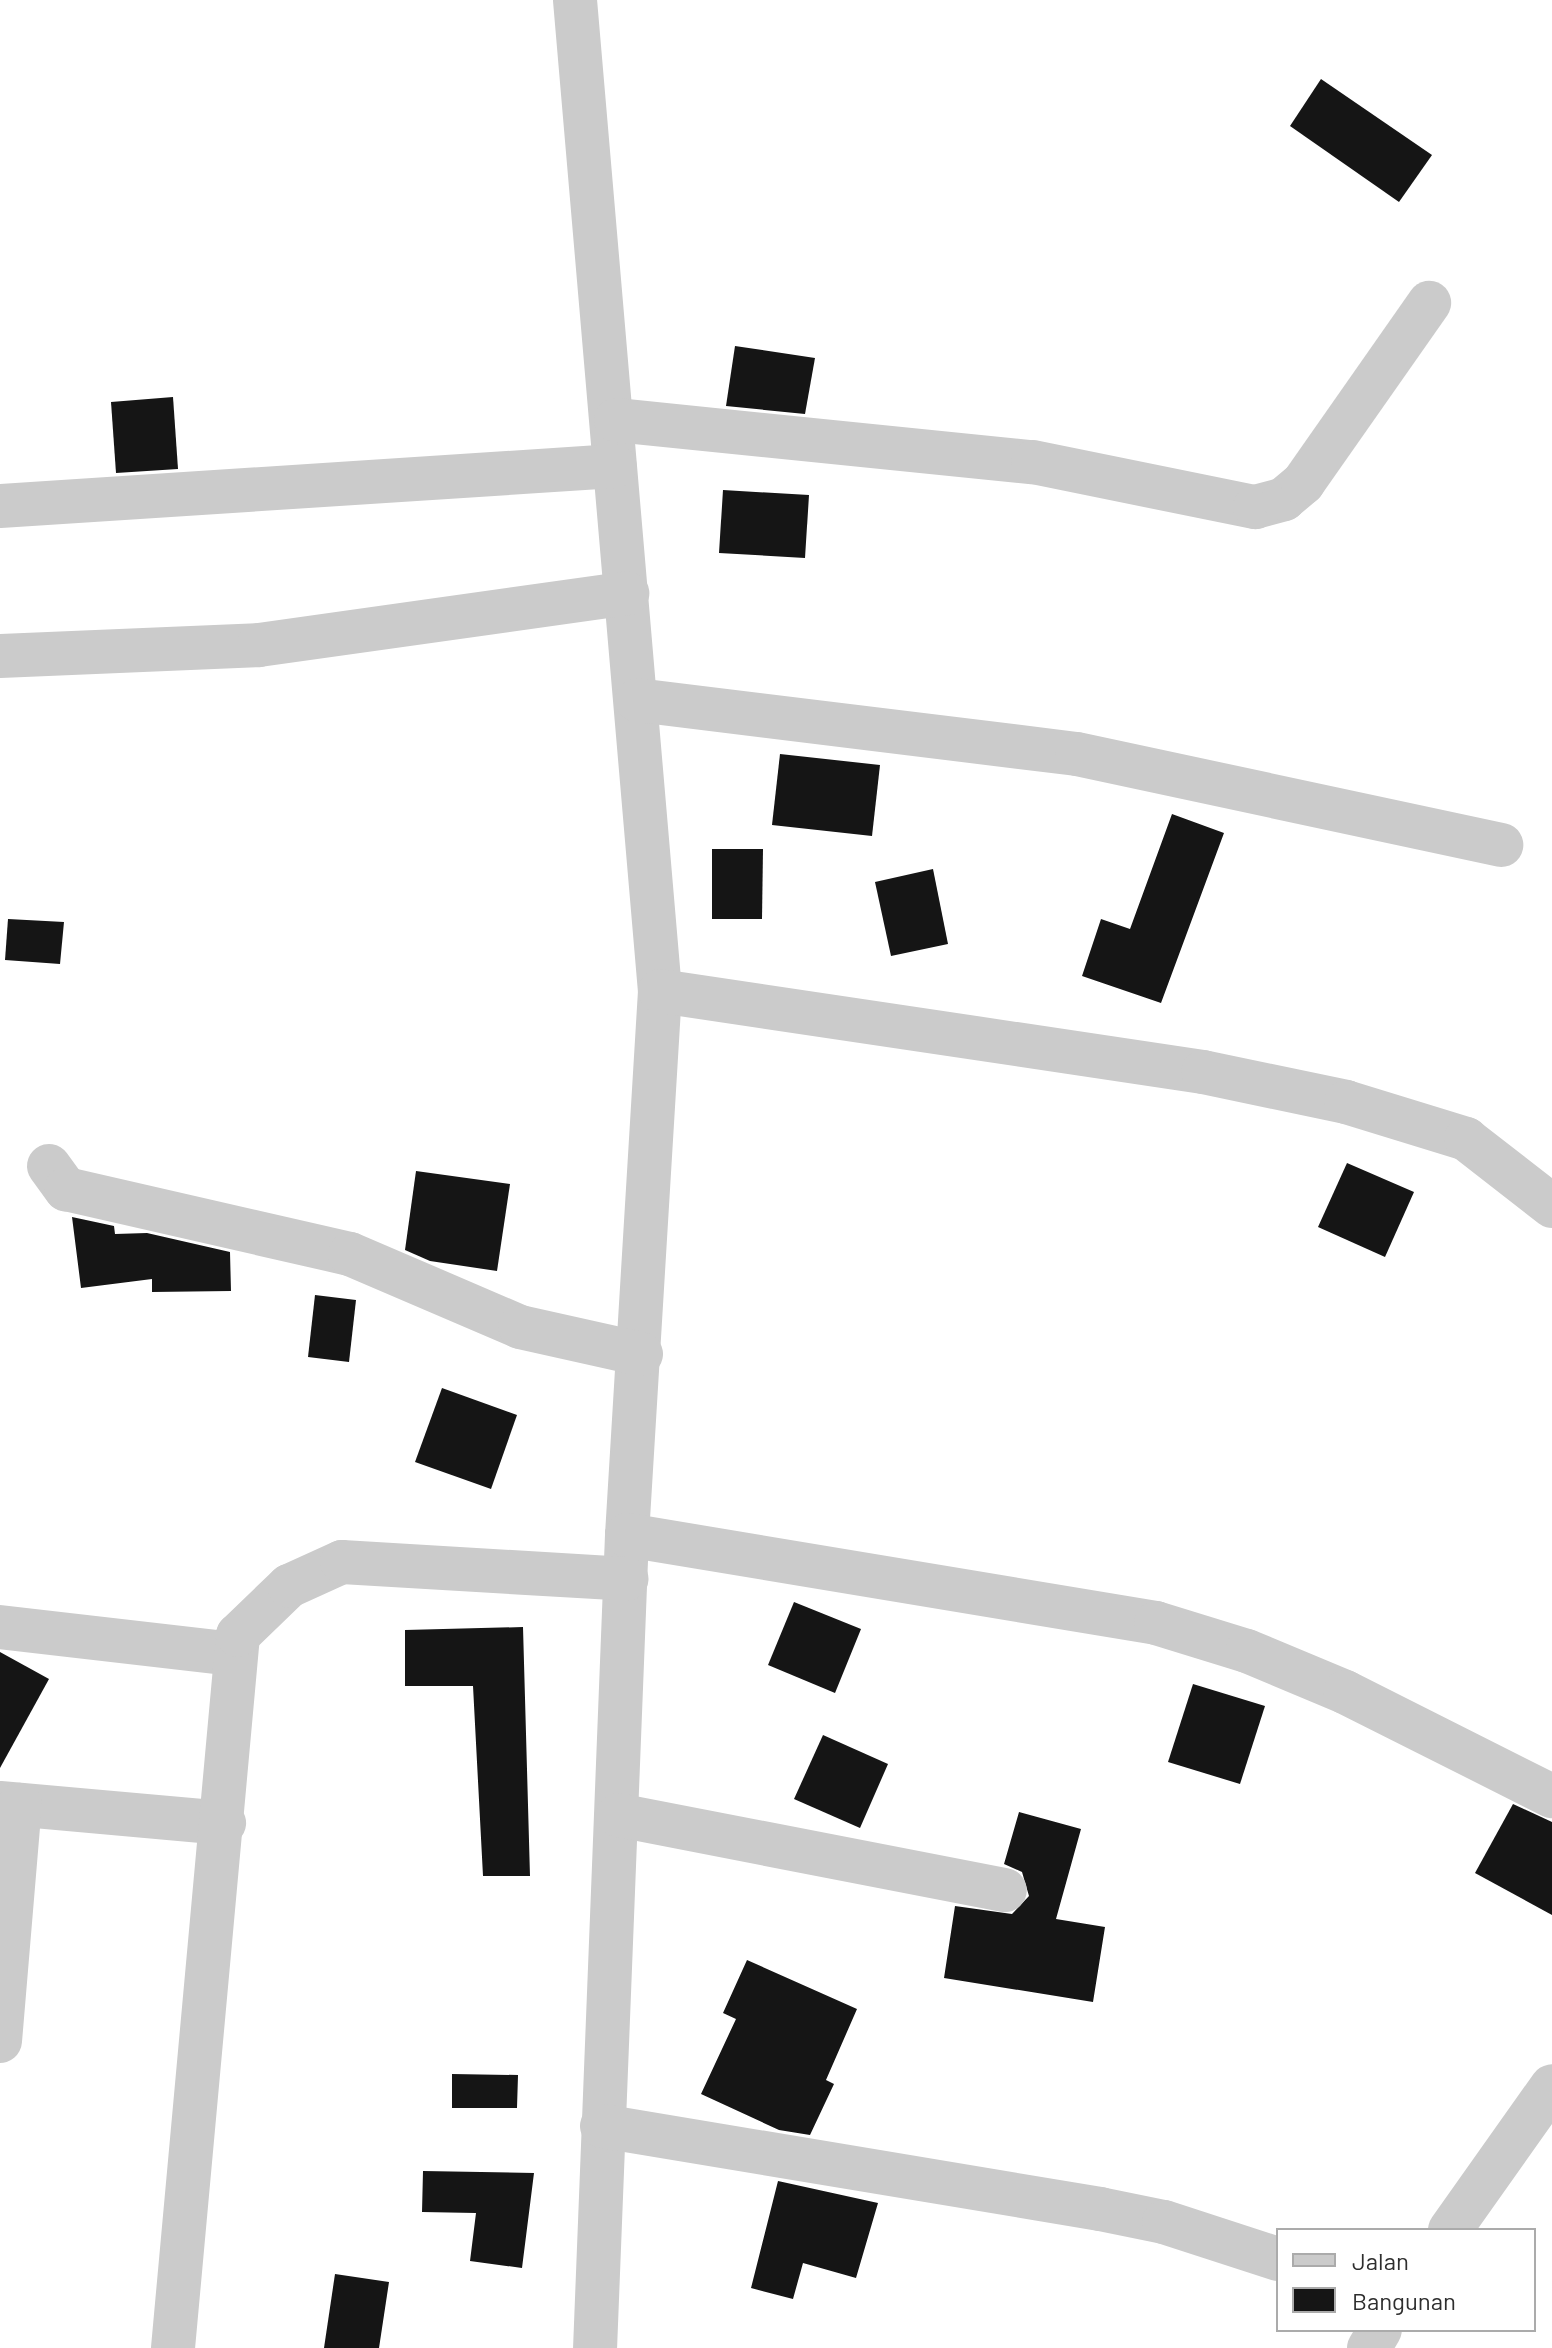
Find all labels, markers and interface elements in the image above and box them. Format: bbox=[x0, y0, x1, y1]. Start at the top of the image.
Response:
legend bbox=[1276, 2228, 1536, 2332]
text: Jalan bbox=[1352, 2246, 1409, 2275]
text: Bangunan bbox=[1352, 2286, 1456, 2315]

